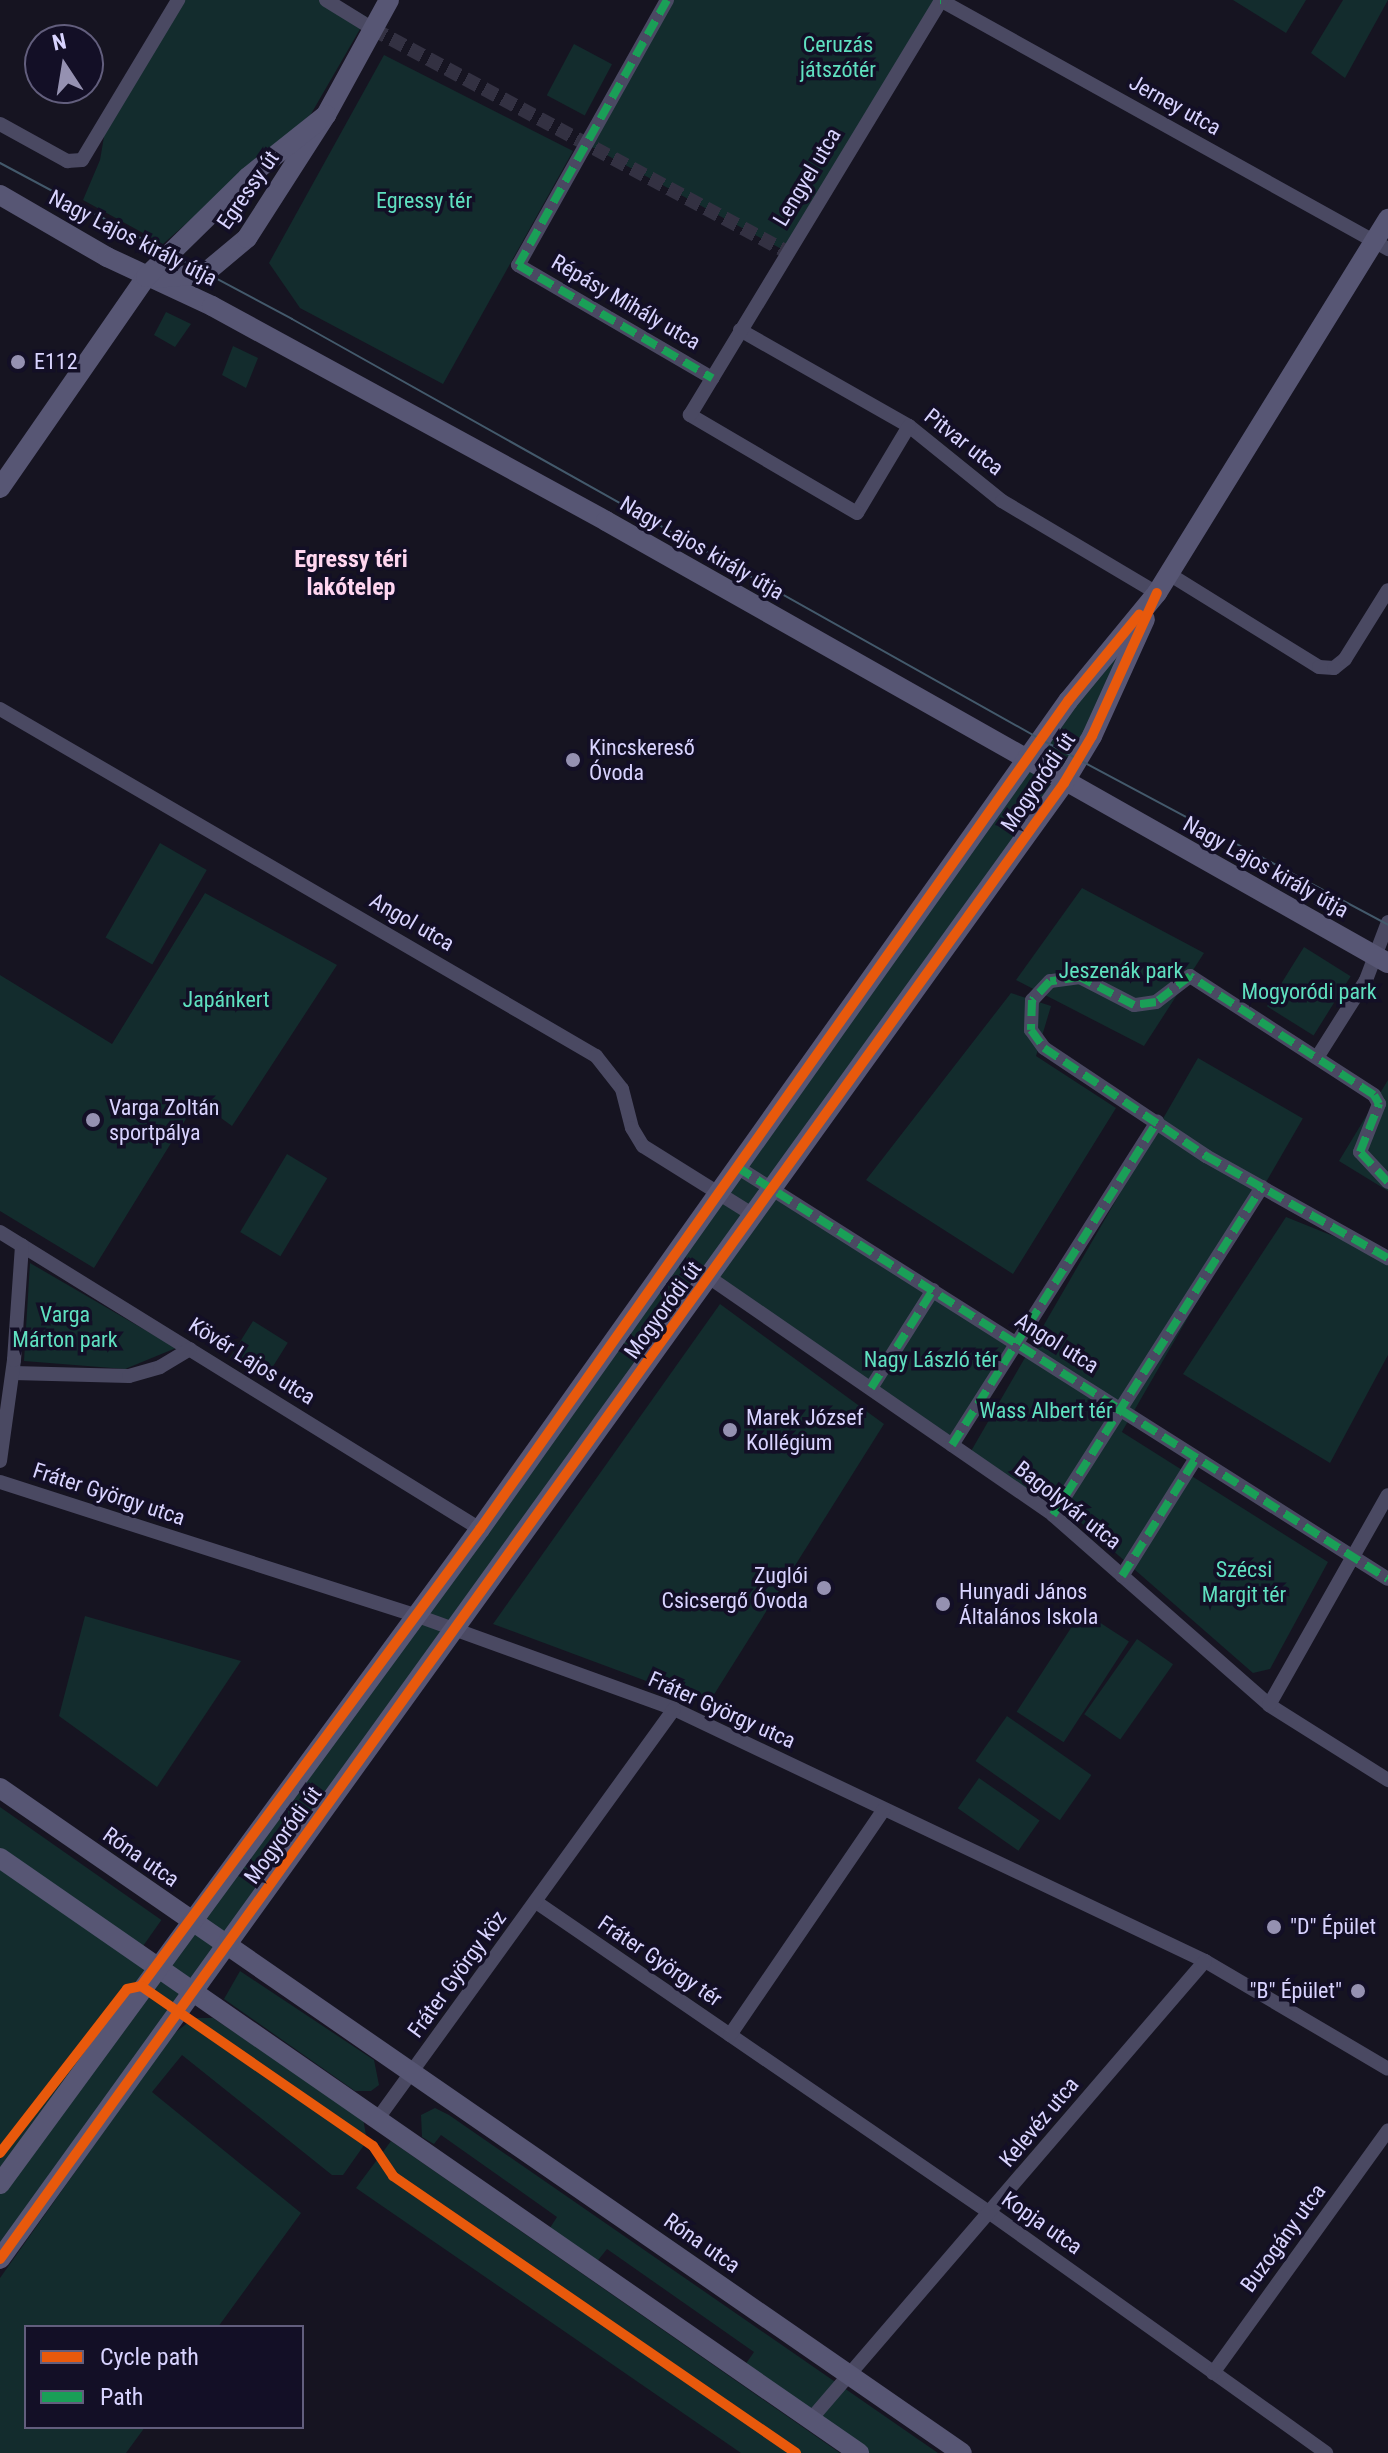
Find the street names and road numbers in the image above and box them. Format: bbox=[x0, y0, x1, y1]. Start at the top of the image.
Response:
street label: Jerney utca bbox=[1125, 69, 1225, 141]
street label: Lengyel utca bbox=[767, 123, 847, 231]
street label: Egressy út bbox=[211, 146, 285, 234]
street label: Nagy Lajos király útja bbox=[45, 184, 221, 292]
street label: Répásy Mihály utca bbox=[547, 249, 705, 355]
street label: Pitvar utca bbox=[919, 403, 1009, 481]
street label: Nagy Lajos király útja bbox=[615, 490, 789, 606]
street label: Mogyoródi út bbox=[995, 727, 1081, 837]
street label: Nagy Lajos király útja bbox=[1179, 811, 1353, 923]
street label: Angol utca bbox=[365, 887, 459, 957]
street label: Mogyoródi út bbox=[619, 1256, 707, 1364]
street label: Angol utca bbox=[1010, 1307, 1104, 1379]
street label: Kövér Lajos utca bbox=[184, 1312, 320, 1410]
street label: Bagolyvár utca bbox=[1009, 1455, 1127, 1555]
street label: Fráter György utca bbox=[30, 1457, 188, 1531]
street label: Fráter György utca bbox=[644, 1666, 800, 1754]
street label: Mogyoródi út bbox=[239, 1781, 327, 1889]
street label: Róna utca bbox=[98, 1821, 184, 1893]
street label: Fráter György köz bbox=[402, 1905, 512, 2043]
street label: Fráter György tér bbox=[593, 1910, 727, 2012]
street label: Kelevéz utca bbox=[994, 2072, 1084, 2172]
street label: Buzogány utca bbox=[1235, 2179, 1331, 2297]
street label: Kopja utca bbox=[997, 2186, 1087, 2260]
street label: Róna utca bbox=[659, 2207, 745, 2279]

